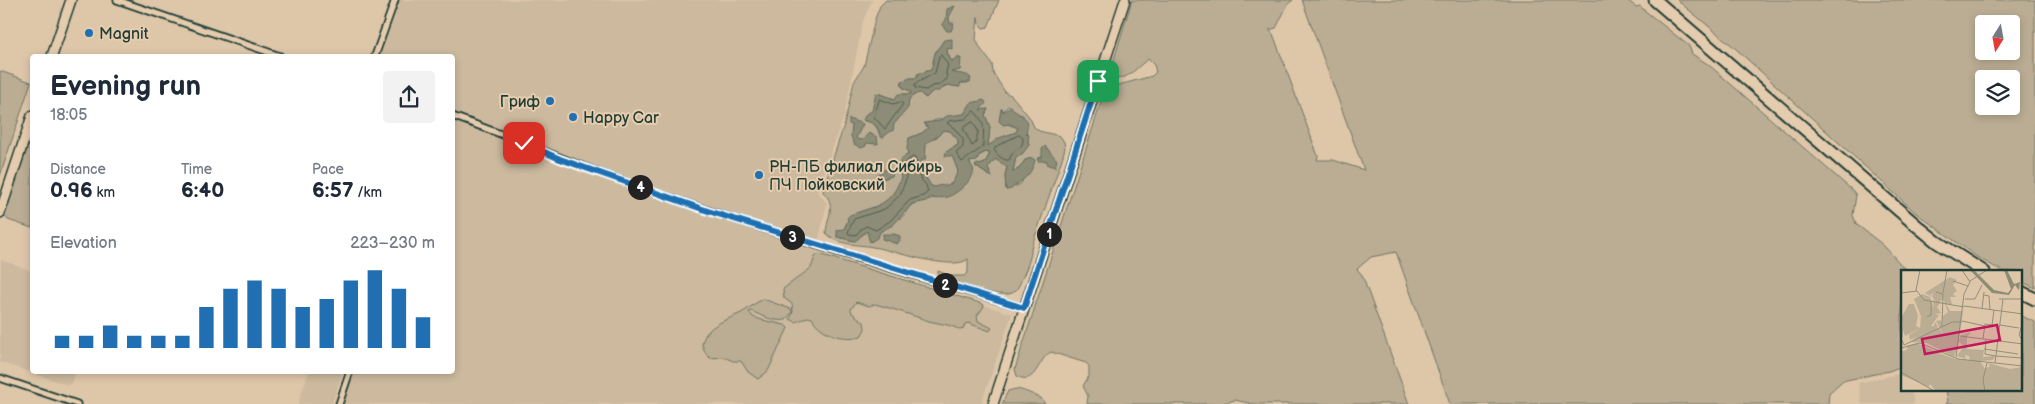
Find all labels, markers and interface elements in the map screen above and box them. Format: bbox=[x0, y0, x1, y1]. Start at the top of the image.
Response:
north arrow bbox=[1975, 15, 2020, 60]
map controls bbox=[1975, 15, 2020, 115]
place label: Magnit bbox=[99, 25, 149, 44]
marker: Magnit bbox=[83, 27, 95, 39]
pin bbox=[1077, 60, 1119, 102]
icon: arrive bbox=[1084, 67, 1112, 95]
text: Evening run bbox=[50, 70, 201, 103]
button: layers bbox=[1975, 70, 2020, 115]
button: share bbox=[383, 71, 435, 123]
place label: Гриф bbox=[500, 93, 540, 112]
marker: Гриф bbox=[544, 95, 556, 107]
text: 18:05 bbox=[50, 106, 87, 125]
place label: Happy Car bbox=[583, 109, 659, 128]
marker: Happy Car bbox=[567, 111, 579, 123]
pin bbox=[503, 122, 545, 164]
icon: check bbox=[510, 129, 538, 157]
place label: РН-ПБ филиал Сибирь ПЧ Пойковский bbox=[769, 158, 942, 195]
text: Distance bbox=[50, 161, 106, 178]
text: Time bbox=[181, 161, 212, 178]
text: Pace bbox=[312, 161, 344, 178]
marker: РН-ПБ филиал Сибирь ПЧ Пойковский bbox=[753, 169, 765, 181]
pin: 4 bbox=[628, 174, 652, 200]
text: 0.96 bbox=[50, 178, 93, 203]
text: 6:40 bbox=[181, 178, 224, 203]
text: 6:57 bbox=[312, 178, 353, 203]
text: 4 bbox=[636, 179, 645, 196]
text: km bbox=[93, 184, 115, 201]
text: /km bbox=[353, 184, 382, 201]
pin: 1 bbox=[1036, 222, 1062, 246]
pin: 3 bbox=[780, 224, 804, 250]
text: 1 bbox=[1047, 226, 1052, 243]
text: 3 bbox=[788, 229, 797, 246]
text: Elevation bbox=[50, 234, 117, 253]
text: 223–230 m bbox=[350, 234, 435, 253]
inset map bbox=[1901, 270, 2022, 392]
pin: 2 bbox=[932, 272, 958, 298]
text: 2 bbox=[941, 277, 950, 294]

